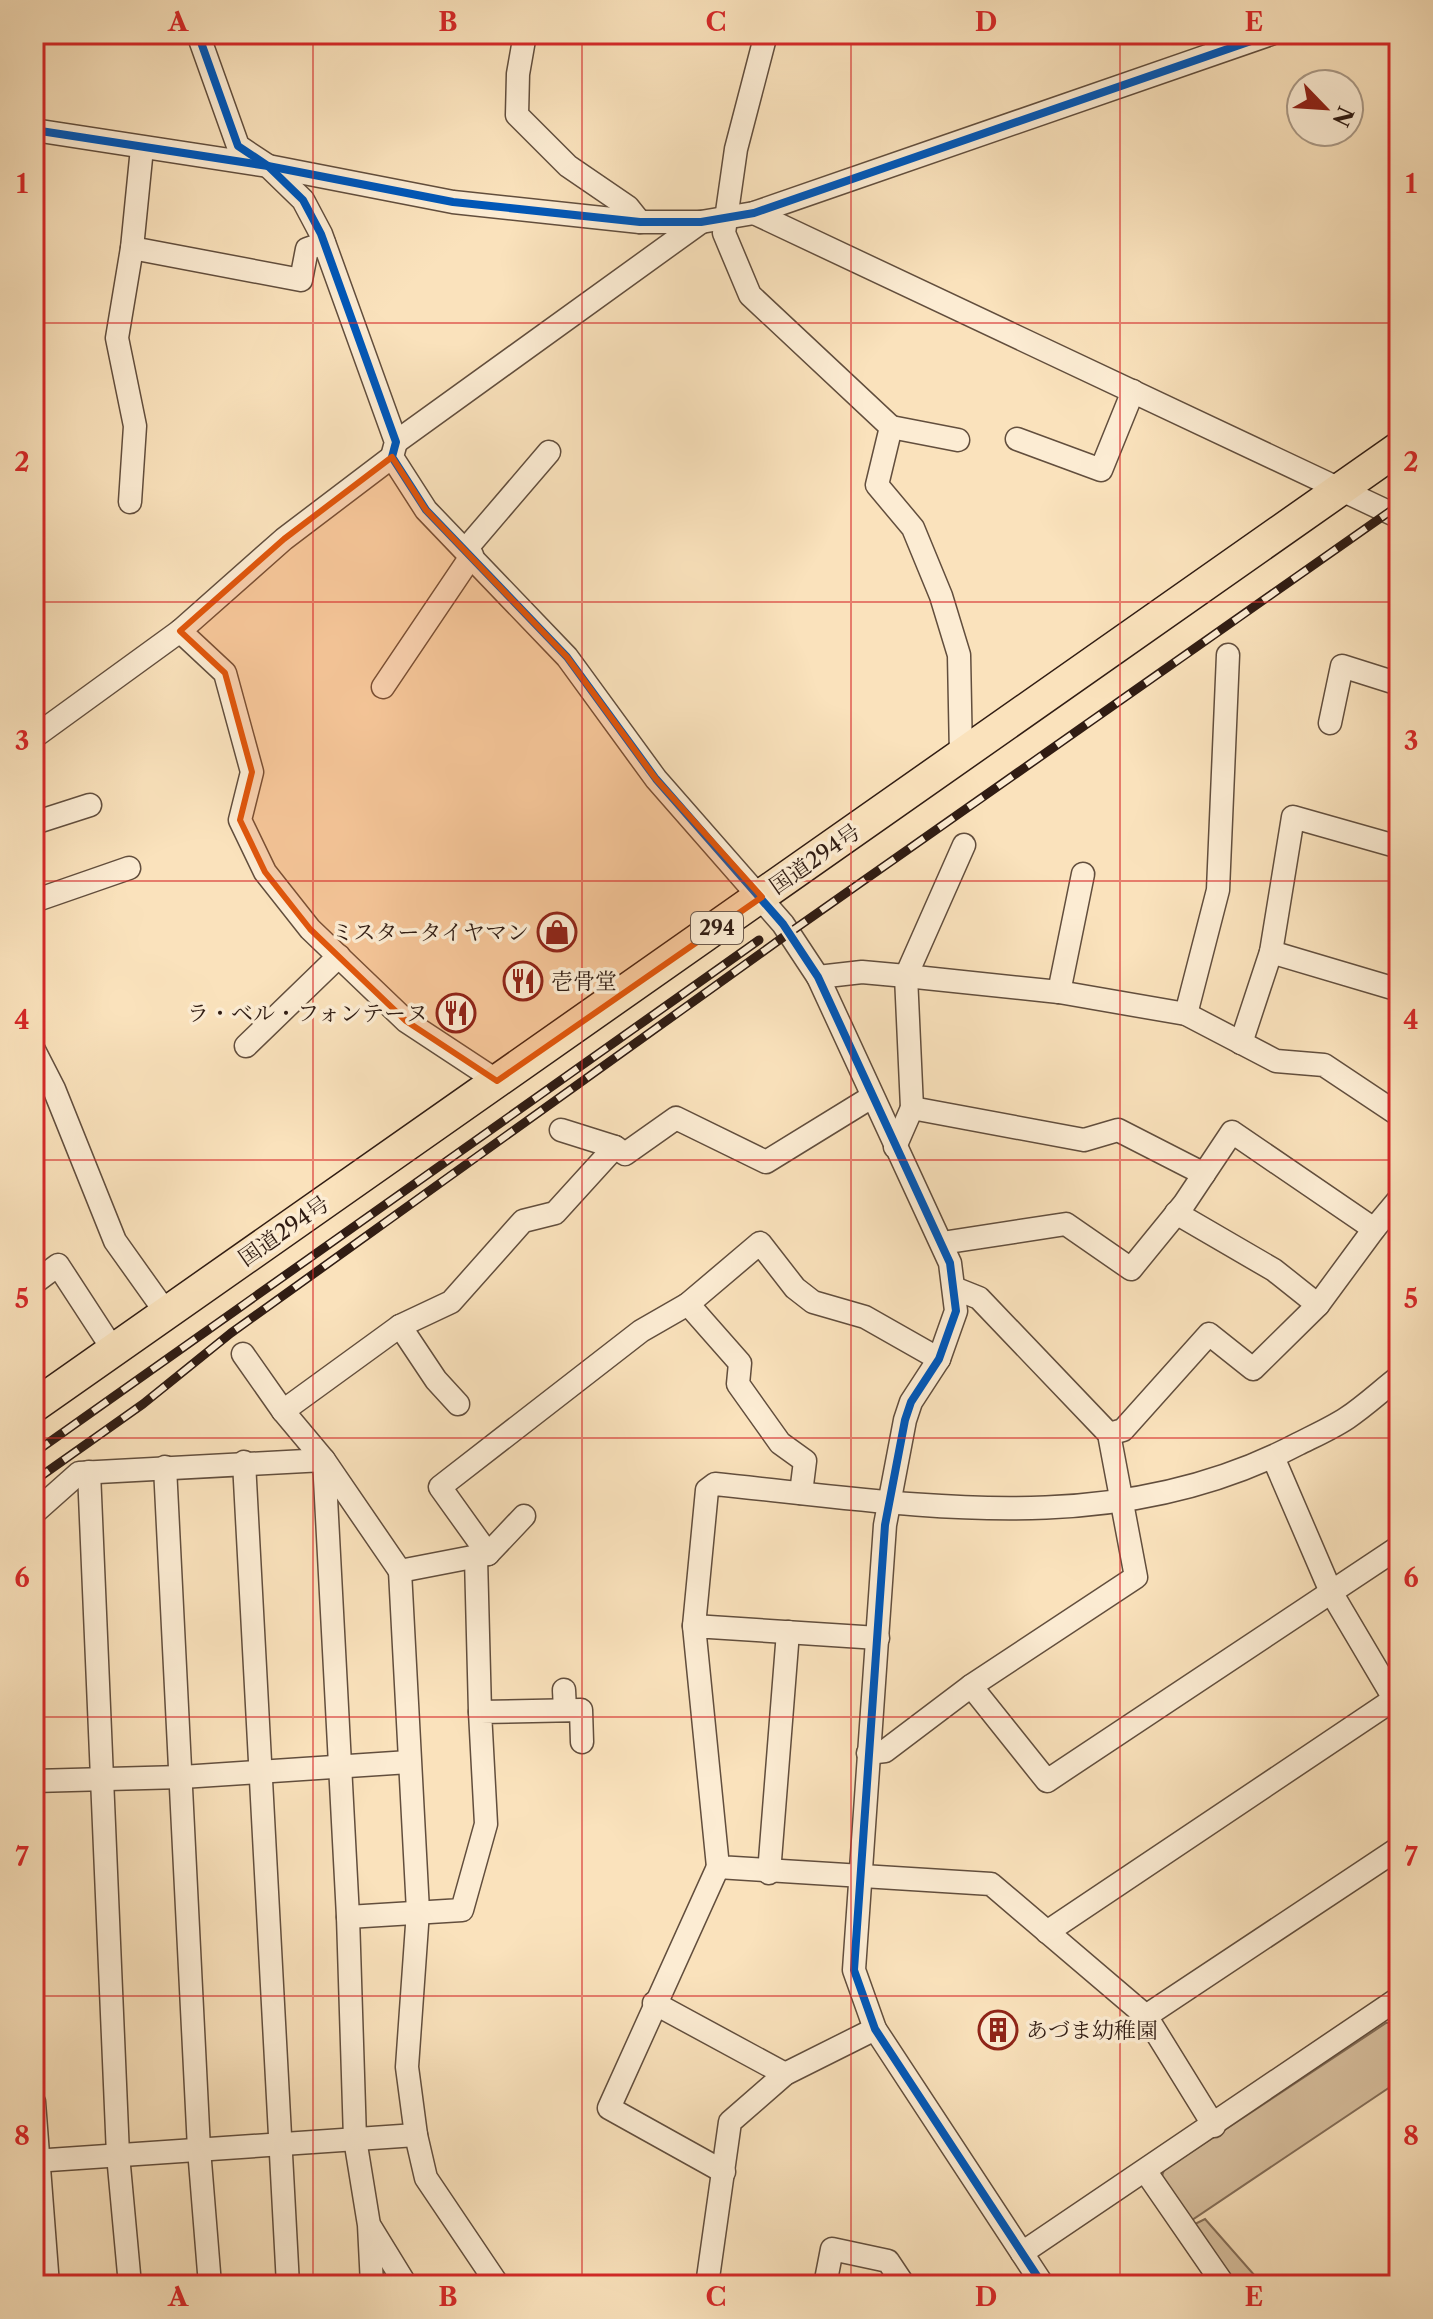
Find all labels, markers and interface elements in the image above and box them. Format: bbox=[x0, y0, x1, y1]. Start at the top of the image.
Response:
text: A bbox=[167, 6, 189, 38]
text: B bbox=[438, 6, 458, 38]
text: C bbox=[706, 6, 726, 38]
text: D bbox=[975, 6, 997, 38]
text: E bbox=[1245, 6, 1263, 38]
north arrow bbox=[1285, 68, 1365, 148]
text: N bbox=[1326, 102, 1359, 131]
text: 1 bbox=[16, 168, 28, 200]
text: 1 bbox=[1405, 168, 1417, 200]
text: 2 bbox=[14, 446, 30, 478]
text: 2 bbox=[1403, 446, 1419, 478]
text: 3 bbox=[15, 725, 29, 757]
text: 3 bbox=[1404, 725, 1418, 757]
street label: 国道294号 bbox=[765, 818, 865, 900]
shop icon: ミスタータイヤマン bbox=[536, 911, 578, 953]
road number: 294 bbox=[691, 912, 743, 944]
place label: ミスタータイヤマン bbox=[331, 919, 529, 946]
restaurant icon: 壱骨堂 bbox=[502, 960, 544, 1002]
place label: 壱骨堂 bbox=[551, 968, 617, 995]
restaurant icon: ラ・ベル・フォンテーヌ bbox=[435, 992, 477, 1034]
place label: ラ・ベル・フォンテーヌ bbox=[187, 1000, 428, 1027]
text: 4 bbox=[14, 1004, 30, 1036]
text: 4 bbox=[1403, 1004, 1419, 1036]
street label: 国道294号 bbox=[234, 1190, 334, 1272]
text: 5 bbox=[15, 1283, 29, 1315]
text: 5 bbox=[1404, 1283, 1418, 1315]
text: 6 bbox=[14, 1562, 30, 1594]
text: 6 bbox=[1403, 1562, 1419, 1594]
text: 7 bbox=[15, 1841, 29, 1873]
text: 7 bbox=[1404, 1841, 1418, 1873]
building icon: あづま幼稚園 bbox=[977, 2009, 1019, 2051]
place label: あづま幼稚園 bbox=[1026, 2017, 1158, 2044]
text: 8 bbox=[14, 2120, 30, 2152]
text: 8 bbox=[1403, 2120, 1419, 2152]
text: A bbox=[167, 2281, 189, 2313]
text: B bbox=[438, 2281, 458, 2313]
text: C bbox=[706, 2281, 726, 2313]
text: D bbox=[975, 2281, 997, 2313]
text: E bbox=[1245, 2281, 1263, 2313]

